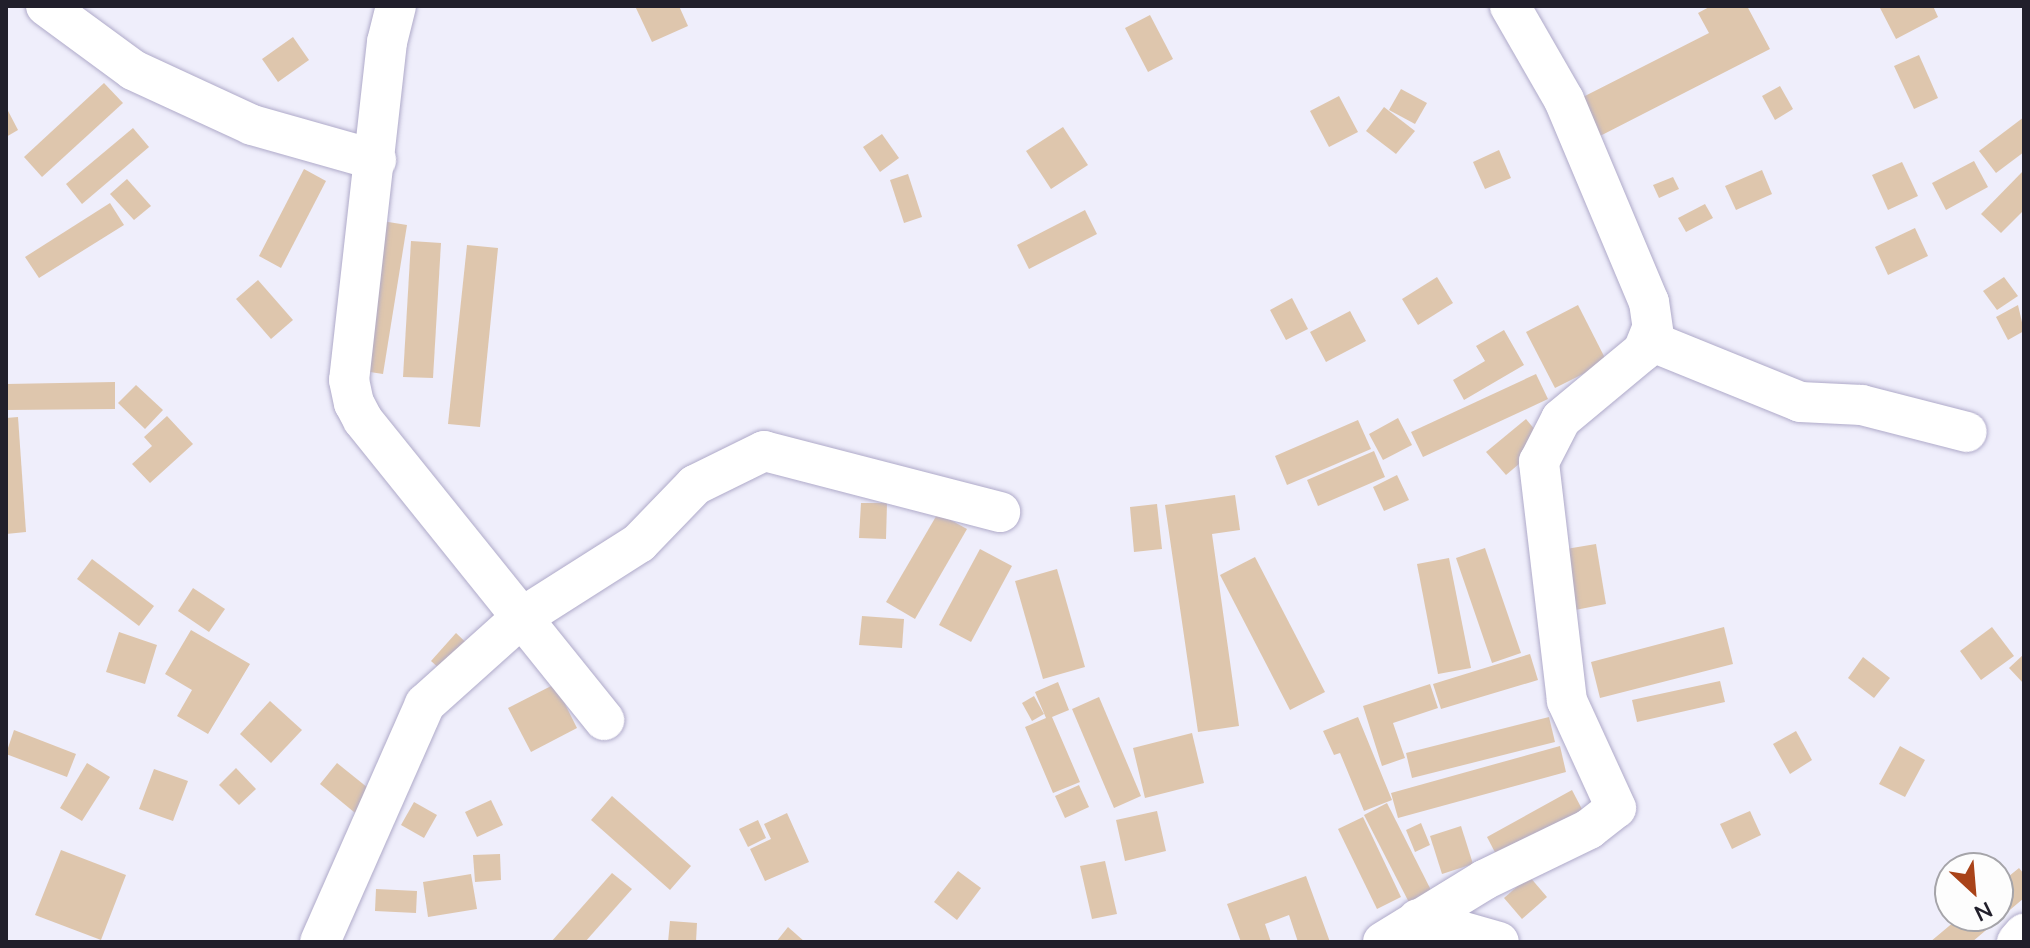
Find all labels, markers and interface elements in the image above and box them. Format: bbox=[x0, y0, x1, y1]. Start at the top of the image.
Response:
north arrow bbox=[1934, 852, 2014, 932]
text: N bbox=[1970, 896, 1997, 928]

